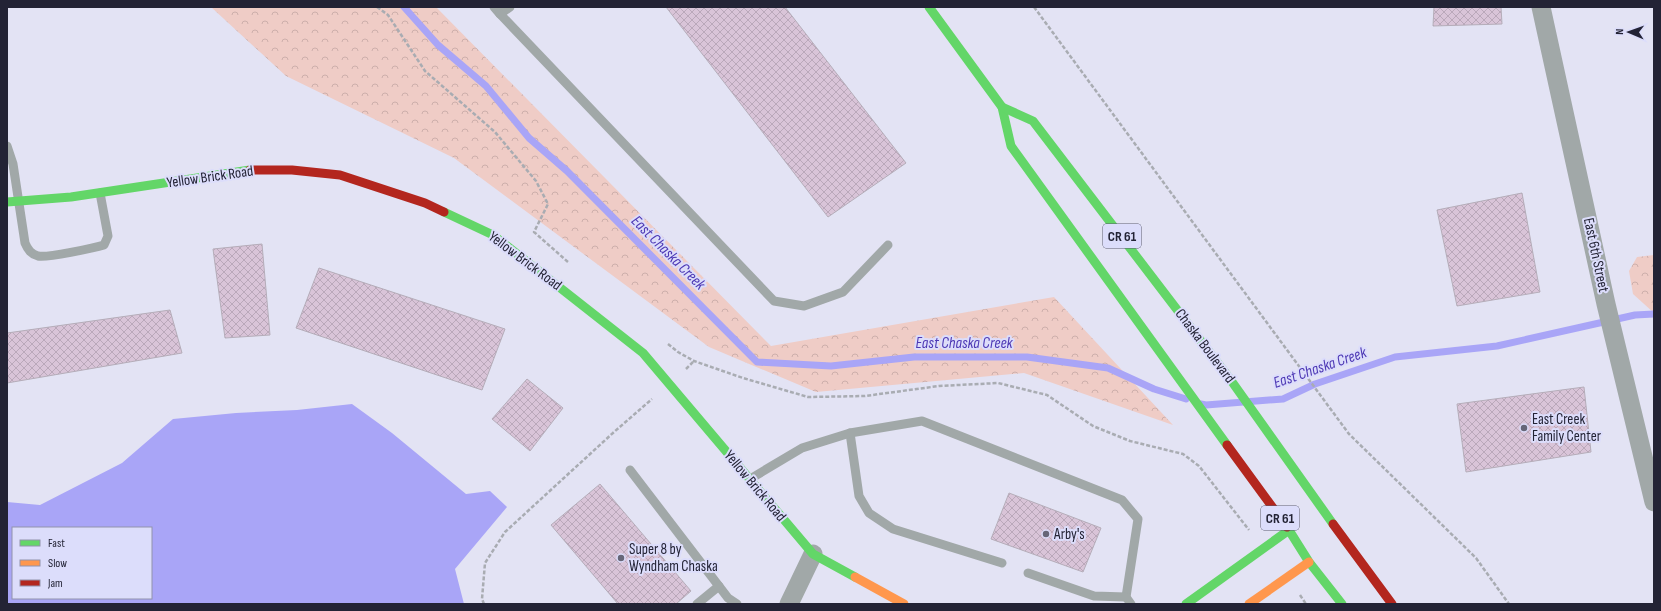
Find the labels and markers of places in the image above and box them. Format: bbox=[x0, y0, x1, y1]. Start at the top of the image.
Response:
place label: East Creek Family Center bbox=[1532, 410, 1602, 446]
marker: East Creek Family Center bbox=[1519, 423, 1529, 433]
place label: Arby's bbox=[1053, 525, 1085, 544]
marker: Arby's bbox=[1041, 529, 1051, 539]
place label: Super 8 by Wyndham Chaska bbox=[629, 540, 718, 576]
marker: Super 8 by Wyndham Chaska bbox=[616, 553, 626, 563]

